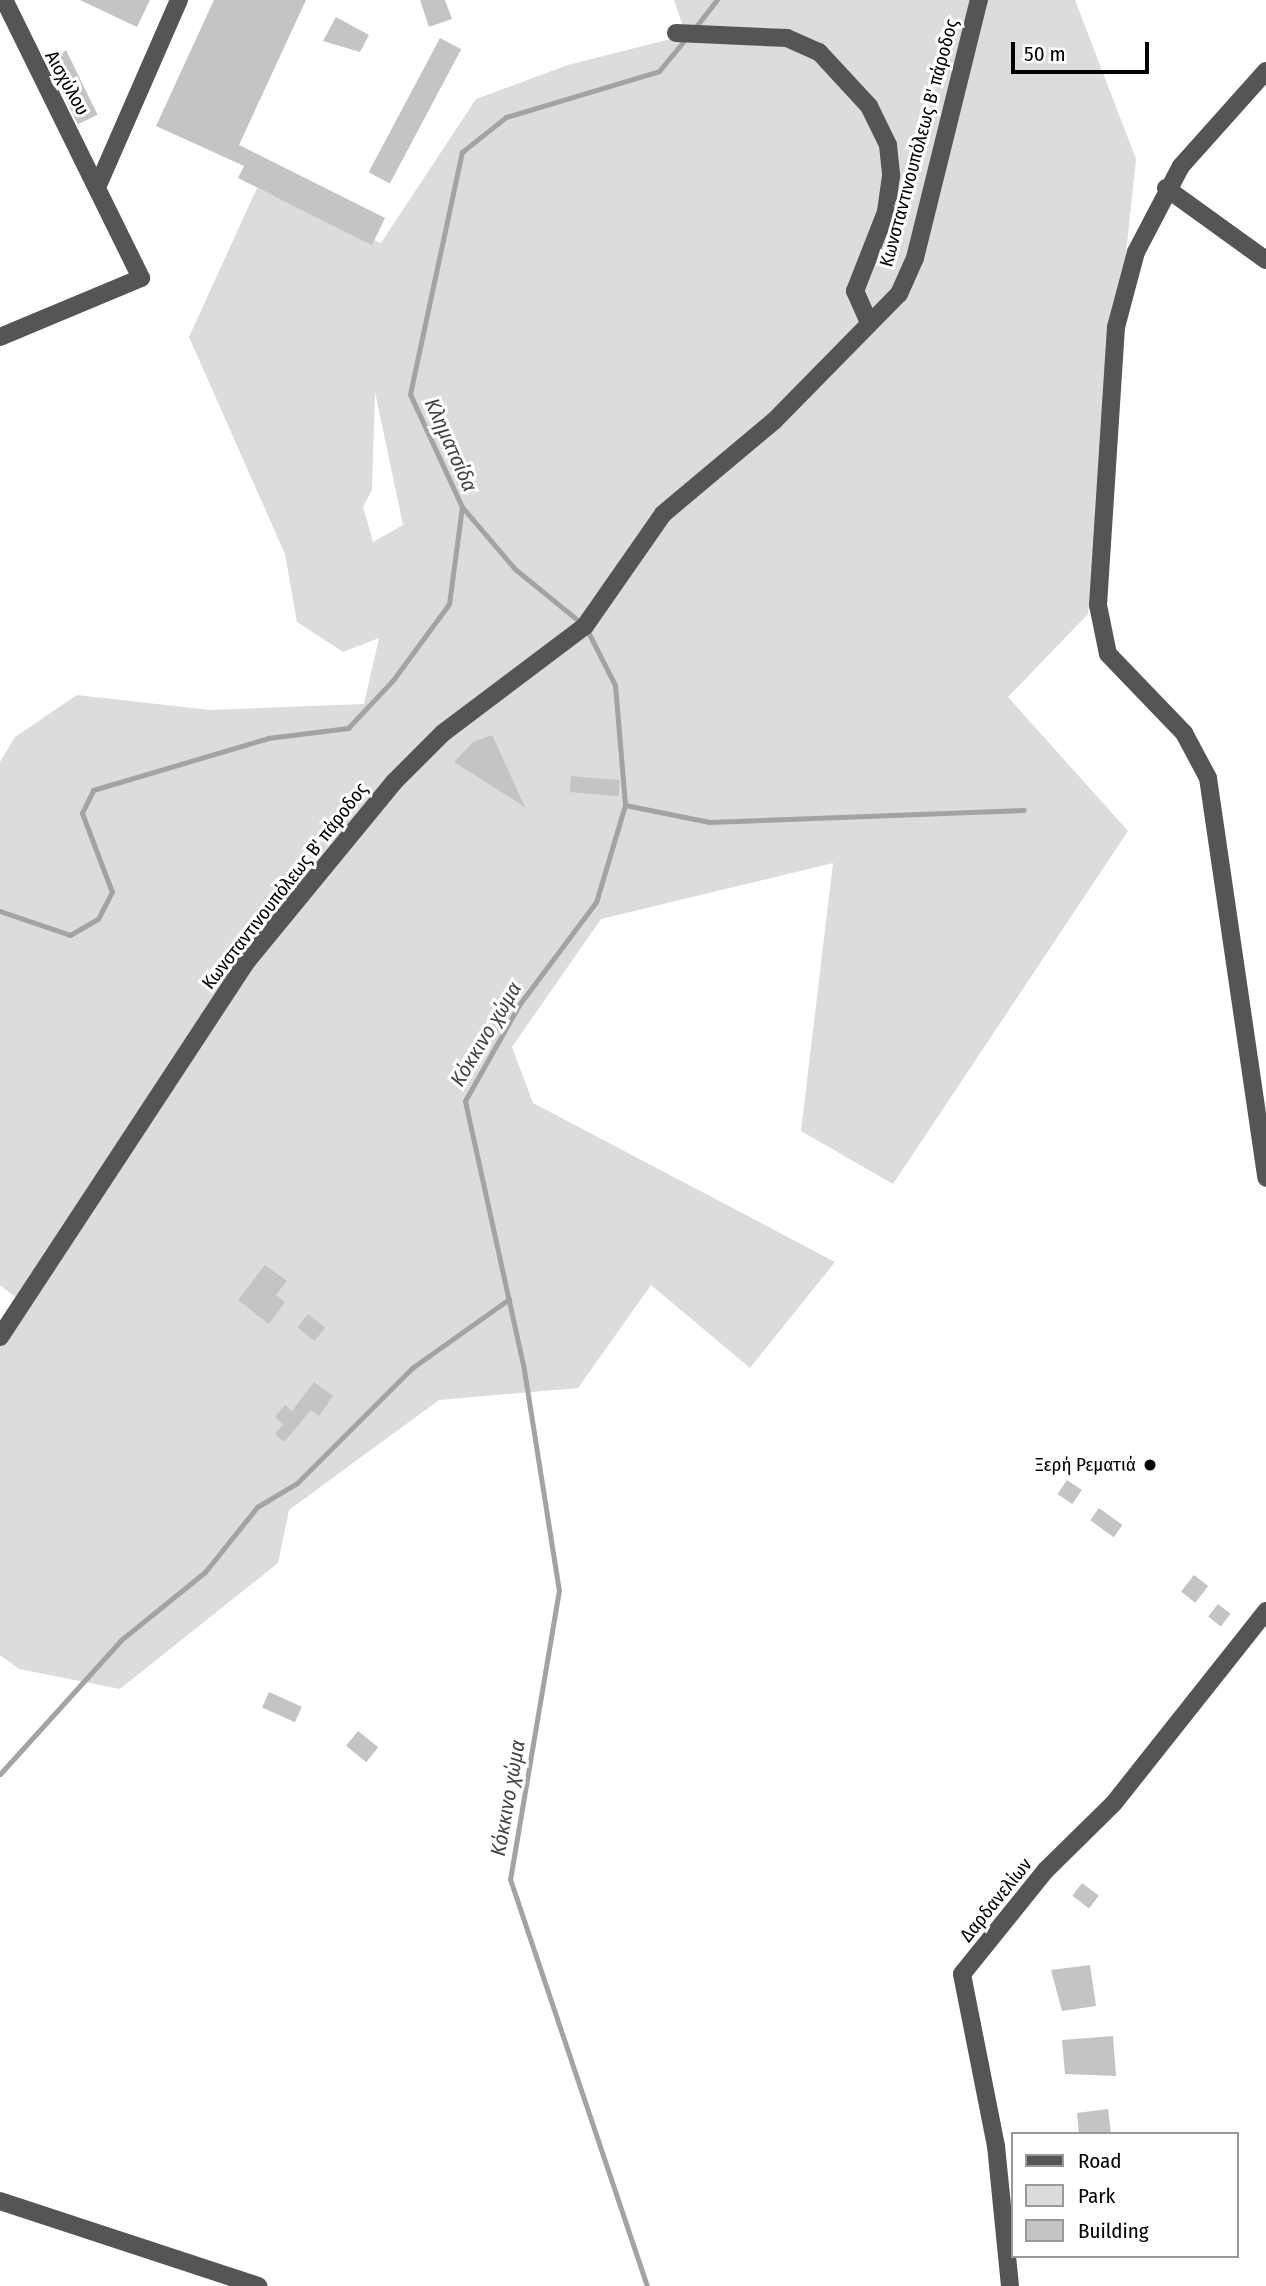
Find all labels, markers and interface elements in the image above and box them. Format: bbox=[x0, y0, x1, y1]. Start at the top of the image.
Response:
street label: Κωνσταντινουπόλεως Β' πάροδος bbox=[875, 17, 963, 269]
scale bar bbox=[1014, 28, 1152, 72]
text: 50 m bbox=[1024, 41, 1066, 67]
street label: Αισχύλου bbox=[40, 47, 94, 119]
water label: Κληματσίδα bbox=[419, 394, 483, 496]
street label: Κωνσταντινουπόλεως Β' πάροδος bbox=[197, 778, 373, 994]
water label: Κόκκινο χώμα bbox=[445, 977, 527, 1091]
place label: Ξερή Ρεματιά bbox=[1035, 1454, 1136, 1476]
marker: Ξερή Ρεματιά bbox=[1142, 1457, 1158, 1473]
water label: Κόκκινο χώμα bbox=[485, 1738, 531, 1858]
street label: Δαρδανελίων bbox=[955, 1853, 1037, 1947]
legend bbox=[1010, 2132, 1238, 2258]
text: Road bbox=[1078, 2148, 1122, 2174]
text: Park bbox=[1078, 2183, 1115, 2209]
text: Building bbox=[1078, 2218, 1149, 2244]

